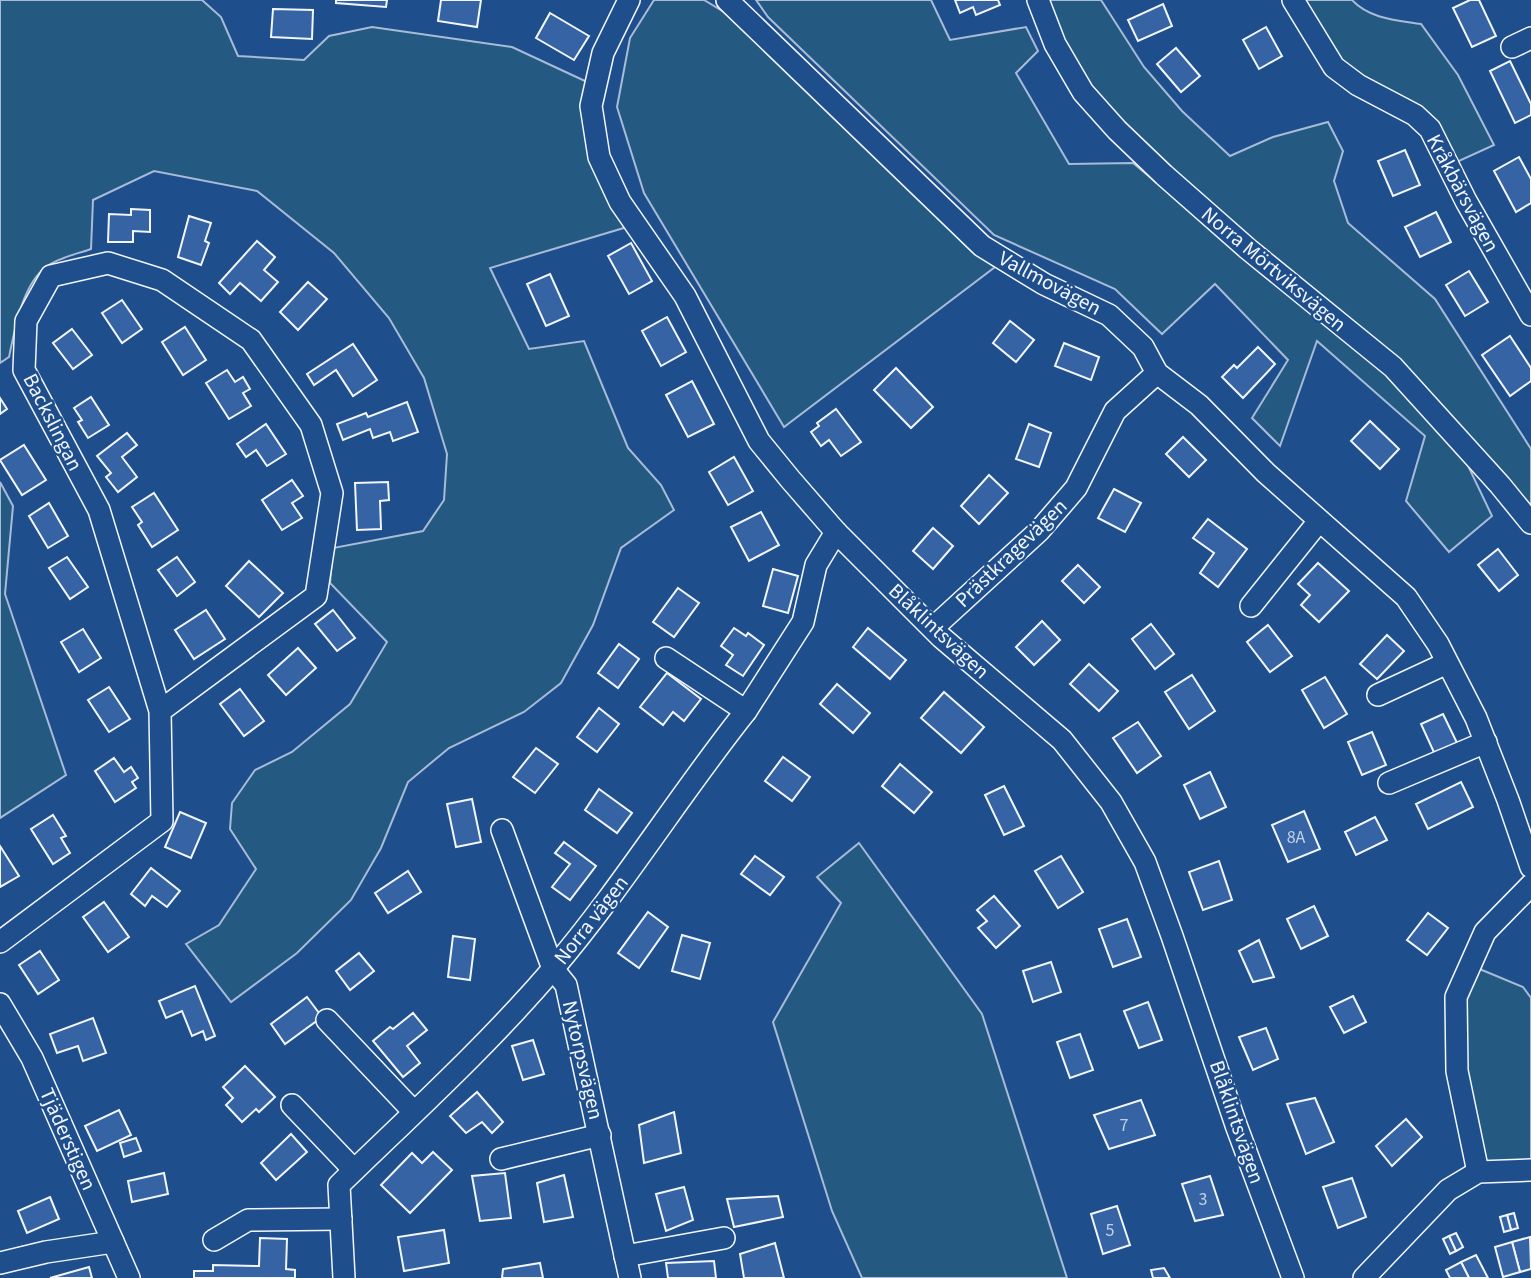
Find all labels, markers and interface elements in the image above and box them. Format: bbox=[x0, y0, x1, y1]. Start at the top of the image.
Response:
street label: Kråkbärsvägen bbox=[1419, 129, 1507, 257]
street label: Norra Mörtviksvägen bbox=[1195, 199, 1353, 339]
street label: Vallmovägen bbox=[993, 243, 1107, 323]
street label: Backslingan bbox=[16, 368, 90, 476]
street label: Prästkragevägen bbox=[948, 492, 1074, 614]
street label: Blåklintsvägen bbox=[882, 576, 996, 686]
house number: 8A bbox=[1287, 825, 1306, 850]
street label: Norra vägen bbox=[547, 869, 635, 971]
street label: Nytorpsvägen bbox=[555, 997, 611, 1123]
street label: Blåklintsvägen bbox=[1202, 1056, 1272, 1188]
street label: Tjäderstigen bbox=[32, 1083, 104, 1195]
house number: 7 bbox=[1120, 1113, 1129, 1138]
house number: 3 bbox=[1199, 1187, 1208, 1212]
house number: 5 bbox=[1106, 1218, 1115, 1243]

